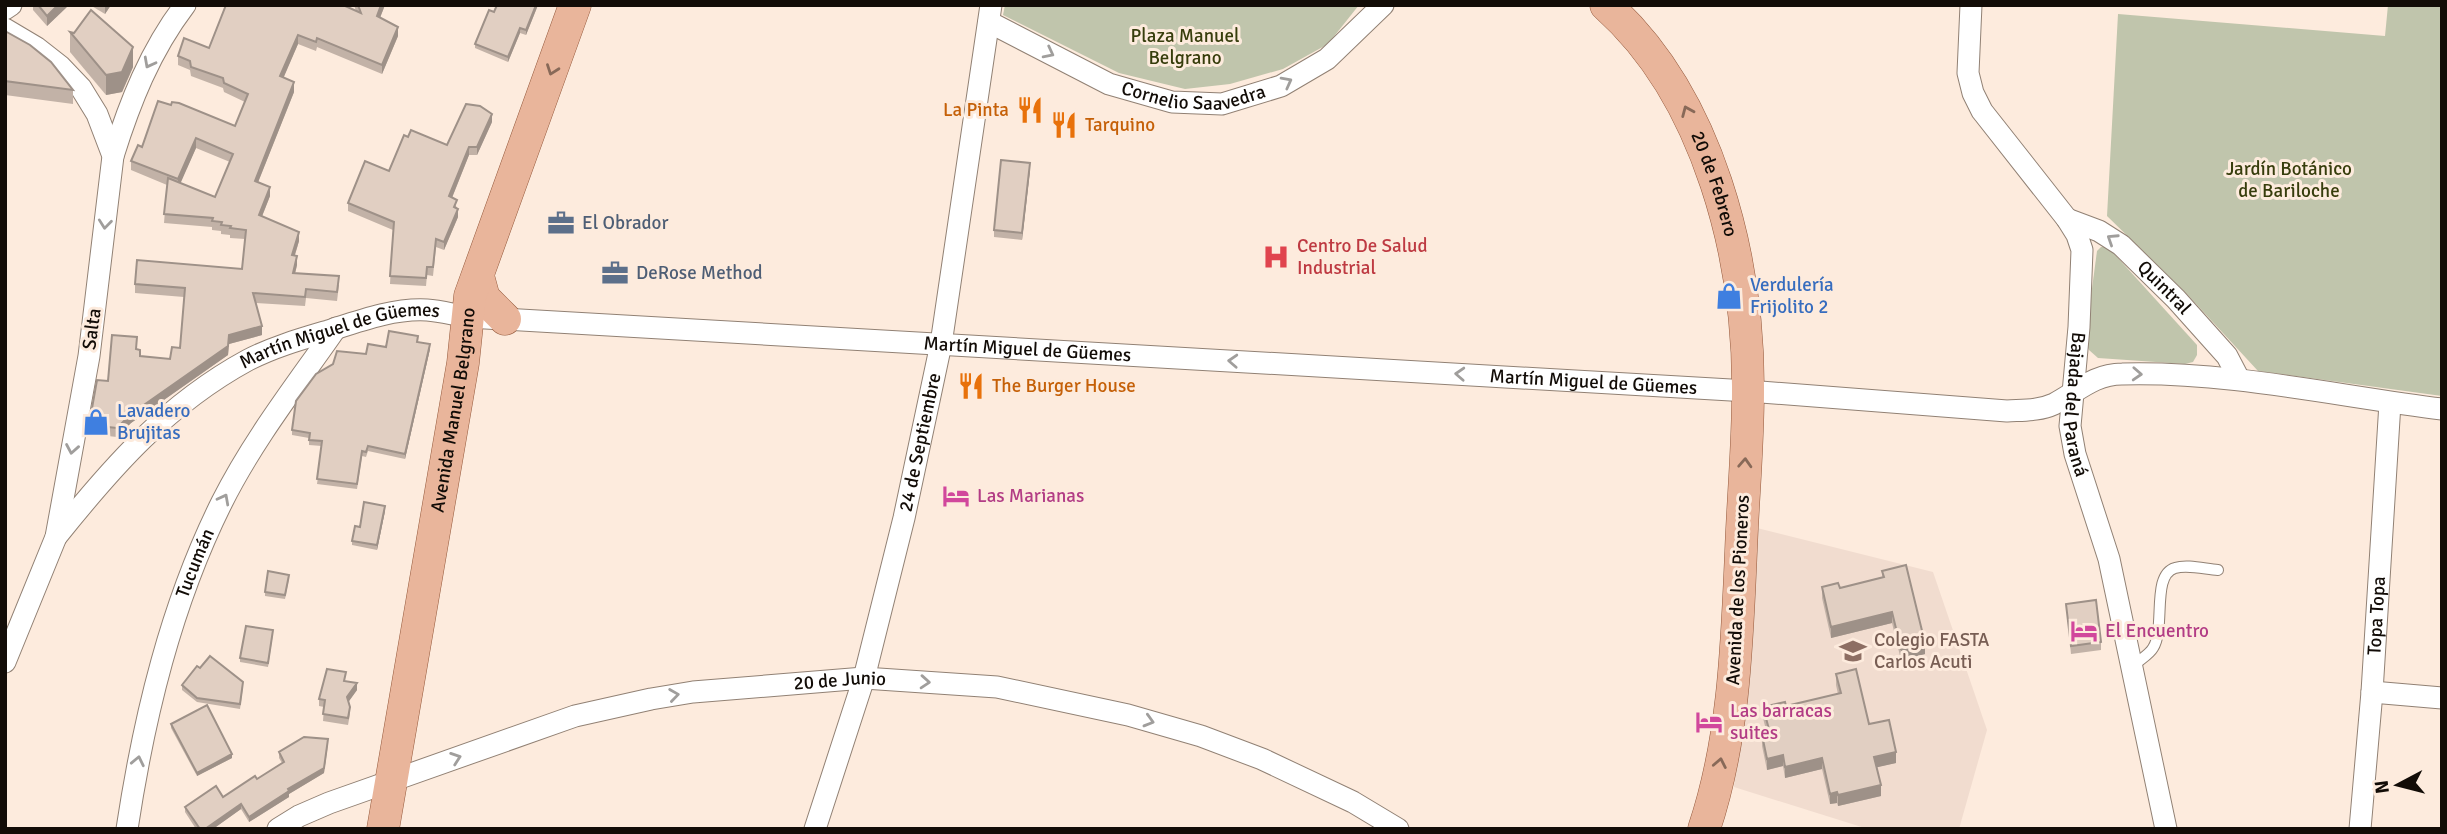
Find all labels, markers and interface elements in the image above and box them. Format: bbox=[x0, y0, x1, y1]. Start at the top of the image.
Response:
park label: Plaza Manuel Belgrano bbox=[1130, 24, 1240, 70]
one-way arrow bbox=[1042, 45, 1054, 59]
one-way arrow bbox=[144, 56, 157, 68]
one-way arrow bbox=[546, 63, 560, 75]
street label: Cornelio Saavedra bbox=[1119, 76, 1268, 116]
one-way arrow bbox=[1280, 77, 1293, 90]
restaurant icon: La Pinta bbox=[1015, 95, 1045, 125]
place label: La Pinta bbox=[943, 98, 1009, 122]
one-way arrow bbox=[1681, 106, 1695, 118]
restaurant icon: Tarquino bbox=[1049, 110, 1079, 140]
place label: Tarquino bbox=[1085, 113, 1155, 137]
street label: 20 de Febrero bbox=[1685, 127, 1743, 239]
park label: Jardín Botánico de Bariloche bbox=[2226, 157, 2352, 203]
office icon: El Obrador bbox=[546, 208, 576, 238]
place label: El Obrador bbox=[582, 211, 668, 235]
one-way arrow bbox=[97, 218, 112, 230]
place label: Centro De Salud Industrial bbox=[1297, 234, 1428, 280]
one-way arrow bbox=[2106, 235, 2119, 248]
hospital icon: Centro De Salud Industrial bbox=[1261, 242, 1291, 272]
street label: Quintral bbox=[2132, 256, 2196, 320]
office icon: DeRose Method bbox=[600, 258, 630, 288]
place label: DeRose Method bbox=[636, 261, 763, 285]
place label: Verdulería Frijolito 2 bbox=[1750, 273, 1834, 319]
shop icon: Verdulería Frijolito 2 bbox=[1714, 281, 1744, 311]
street label: Martín Miguel de Güemes bbox=[235, 298, 442, 374]
street label: Avenida Manuel Belgrano bbox=[426, 306, 481, 514]
street label: Salta bbox=[77, 307, 107, 351]
street label: Martín Miguel de Güemes bbox=[923, 331, 1132, 367]
street label: Bajada del Paraná bbox=[2057, 331, 2094, 480]
one-way arrow bbox=[1227, 353, 1238, 368]
street label: Martín Miguel de Güemes bbox=[1489, 364, 1698, 400]
one-way arrow bbox=[1454, 367, 1465, 382]
one-way arrow bbox=[2131, 367, 2142, 382]
street label: 24 de Septiembre bbox=[894, 371, 947, 514]
restaurant icon: The Burger House bbox=[956, 371, 986, 401]
place label: The Burger House bbox=[992, 374, 1136, 398]
place label: Lavadero Brujitas bbox=[117, 399, 190, 445]
shop icon: Lavadero Brujitas bbox=[81, 407, 111, 437]
one-way arrow bbox=[65, 443, 80, 455]
one-way arrow bbox=[1737, 457, 1752, 468]
hotel icon: Las Marianas bbox=[941, 481, 971, 511]
place label: Las Marianas bbox=[977, 484, 1084, 508]
one-way arrow bbox=[216, 494, 229, 507]
street label: Avenida de los Pioneros bbox=[1721, 494, 1755, 686]
street label: Tucumán bbox=[171, 525, 220, 601]
street label: Topa Topa bbox=[2362, 576, 2391, 656]
hotel icon: El Encuentro bbox=[2069, 616, 2099, 646]
place label: El Encuentro bbox=[2105, 619, 2209, 643]
place label: Colegio FASTA Carlos Acuti bbox=[1874, 628, 1990, 674]
school or university icon: Colegio FASTA Carlos Acuti bbox=[1838, 636, 1868, 666]
street label: 20 de Junio bbox=[792, 666, 887, 696]
one-way arrow bbox=[920, 675, 931, 690]
one-way arrow bbox=[668, 688, 680, 703]
place label: Las barracas suites bbox=[1730, 699, 1832, 745]
hotel icon: Las barracas suites bbox=[1694, 707, 1724, 737]
one-way arrow bbox=[1142, 713, 1154, 728]
north arrow bbox=[2363, 750, 2433, 820]
one-way arrow bbox=[449, 752, 461, 766]
one-way arrow bbox=[130, 755, 145, 767]
one-way arrow bbox=[1712, 757, 1727, 769]
text: N bbox=[2369, 779, 2395, 795]

